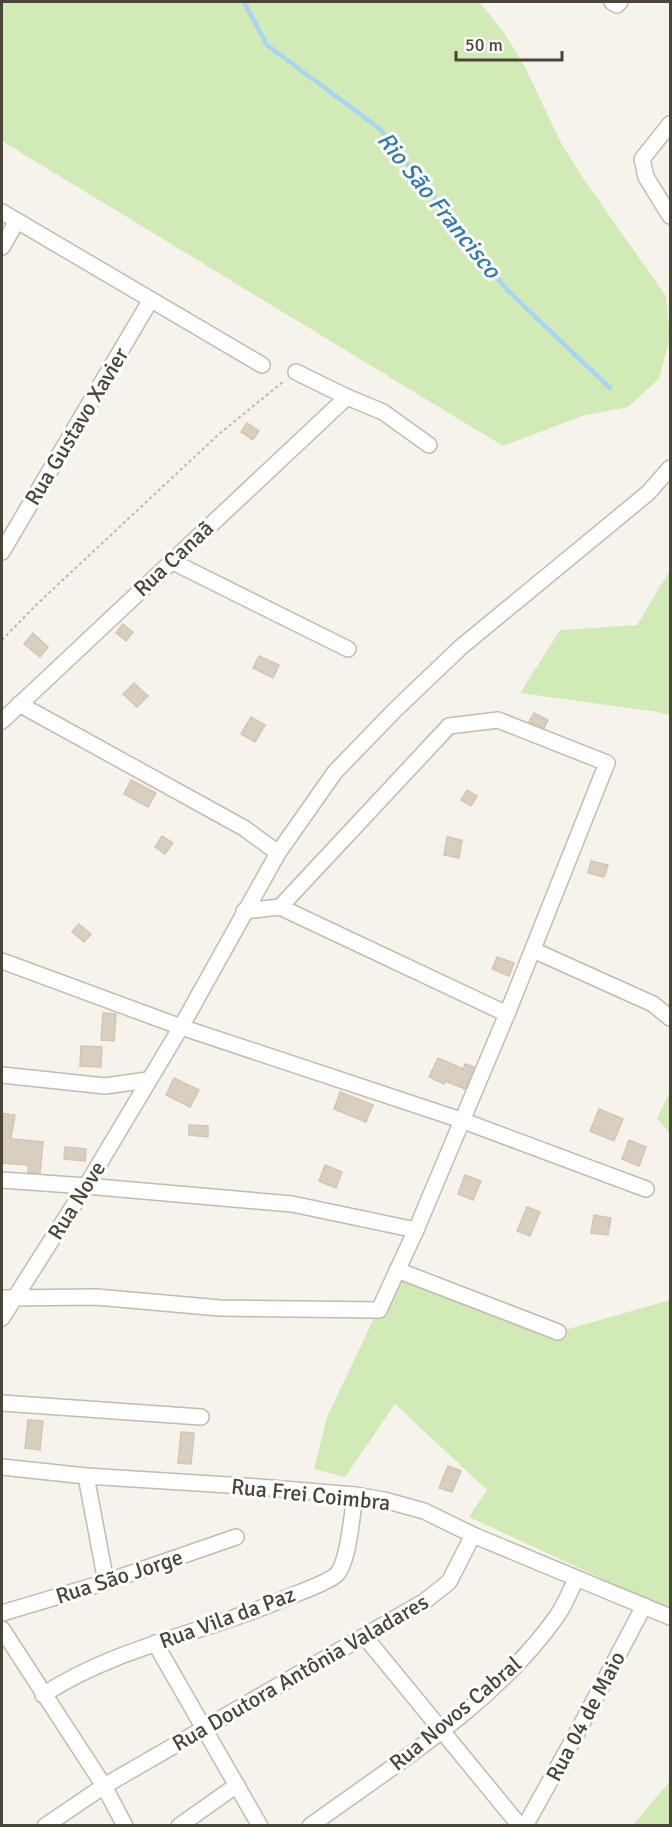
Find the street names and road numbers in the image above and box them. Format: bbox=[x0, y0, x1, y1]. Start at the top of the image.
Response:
street label: Rua Gustavo Xavier bbox=[19, 342, 134, 510]
street label: Rua Canaã bbox=[128, 515, 219, 602]
street label: Rua Nove bbox=[42, 1156, 111, 1245]
street label: Rua Frei Coimbra bbox=[230, 1473, 392, 1516]
street label: Rua São Jorge bbox=[52, 1543, 186, 1610]
street label: Rua Vila da Paz bbox=[156, 1580, 299, 1655]
street label: Rua Doutora Antônia Valadares bbox=[167, 1588, 433, 1757]
street label: Rua 04 de Maio bbox=[540, 1647, 631, 1786]
street label: Rua Novos Cabral bbox=[384, 1650, 527, 1776]

